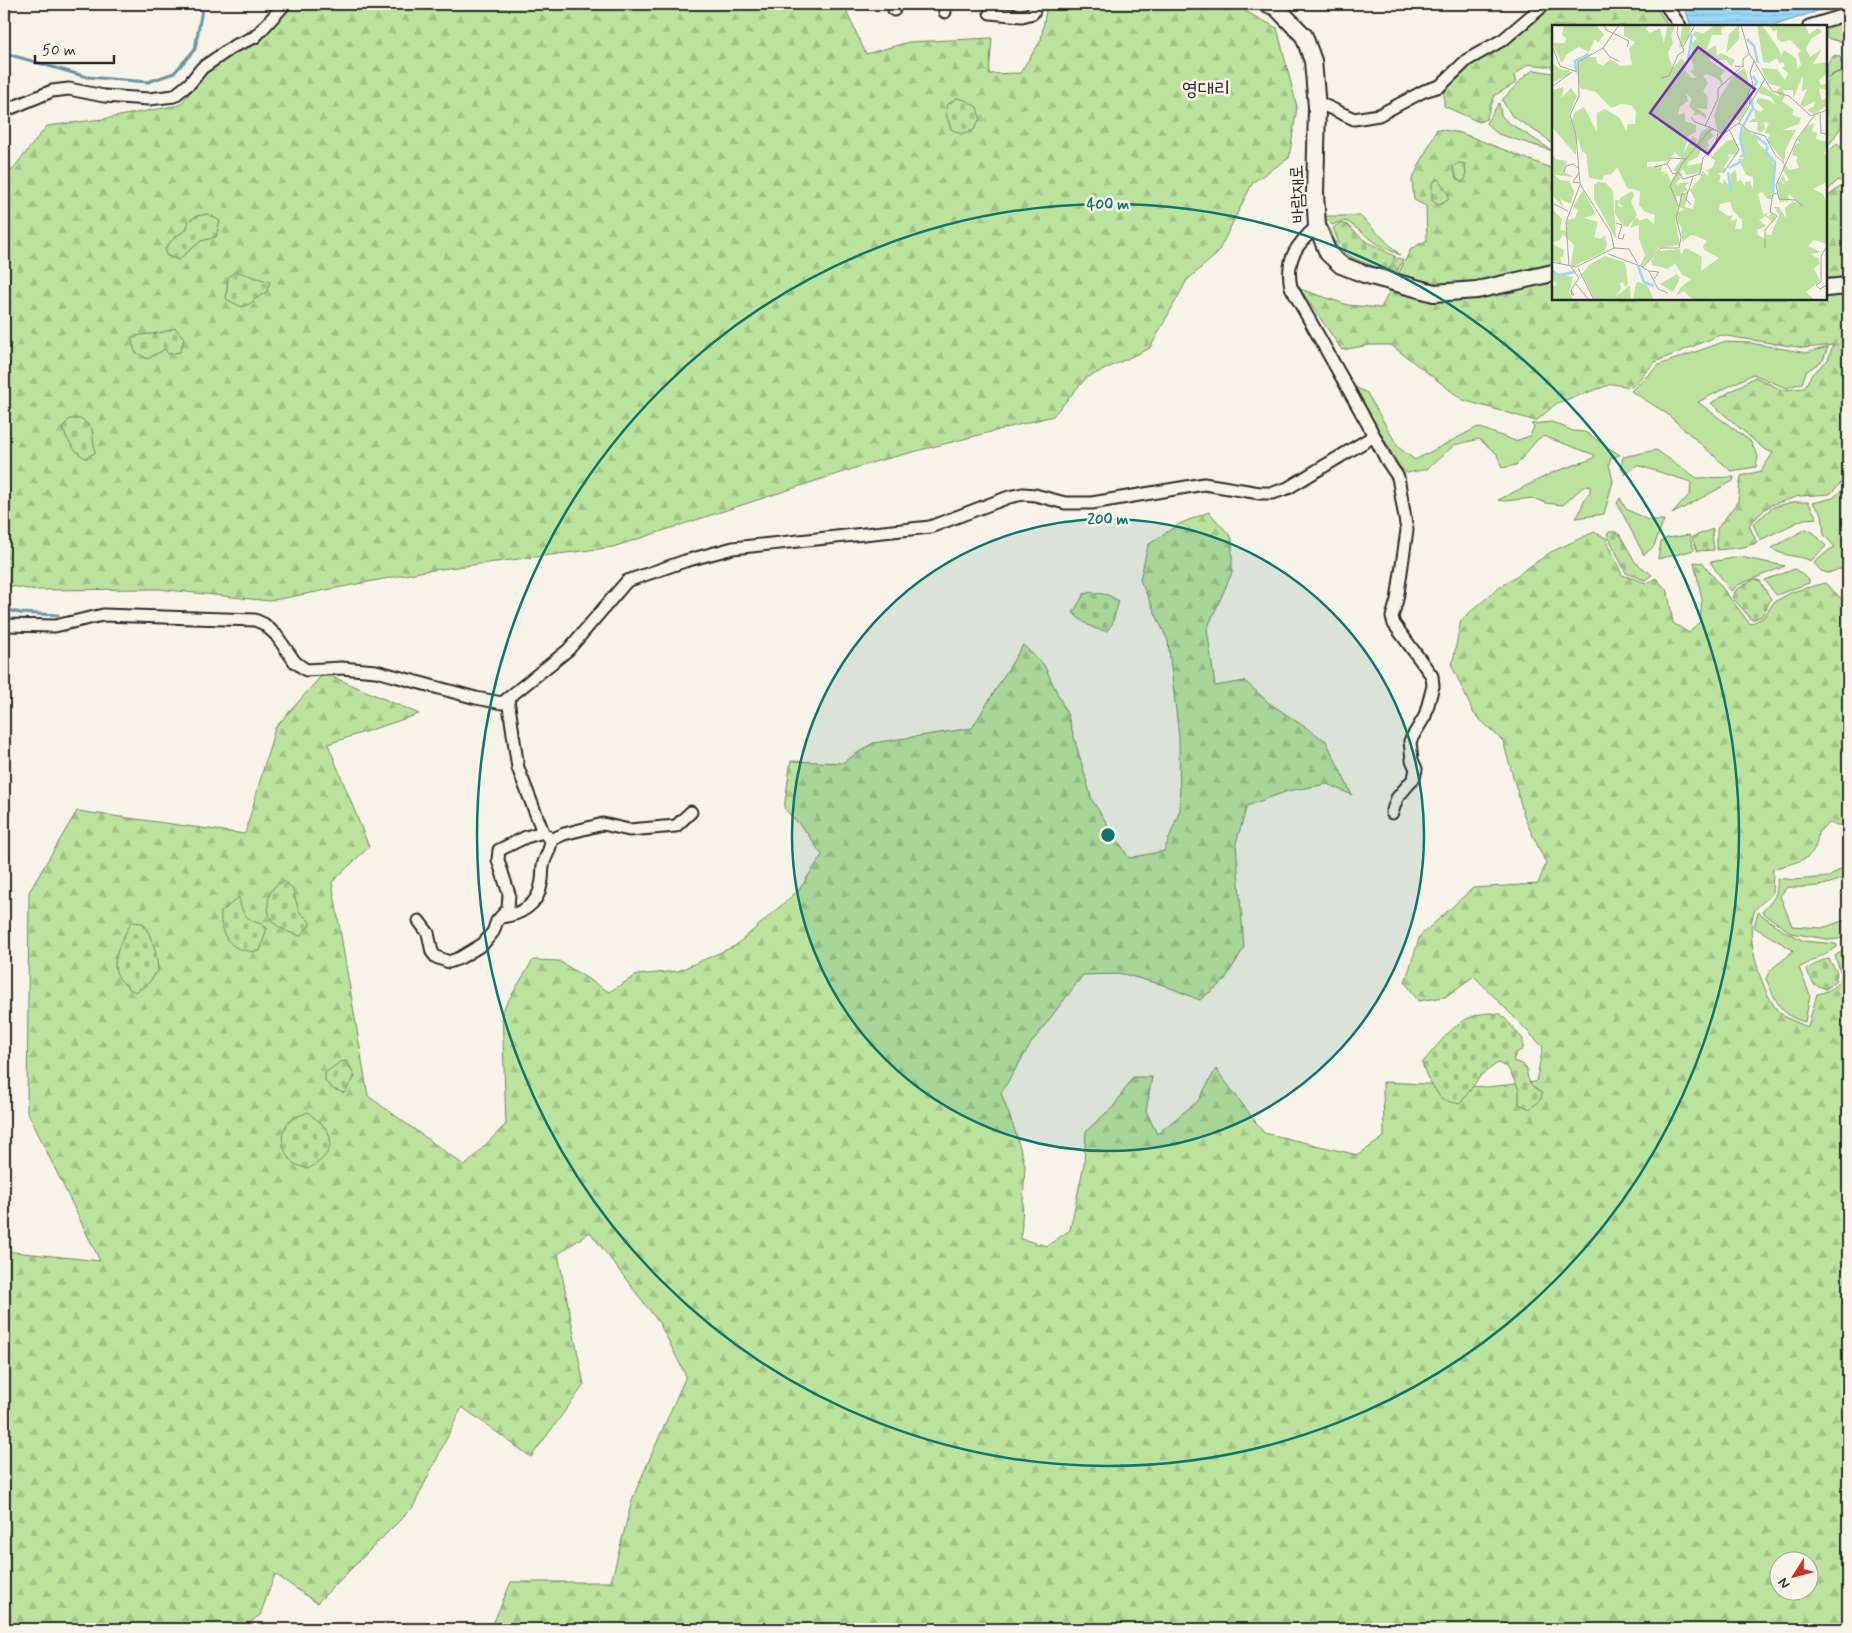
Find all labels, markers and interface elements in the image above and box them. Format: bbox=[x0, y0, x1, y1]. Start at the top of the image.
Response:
inset map bbox=[1552, 25, 1827, 300]
scale bar bbox=[35, 32, 114, 64]
text: 50 m bbox=[42, 41, 76, 61]
district label: 영대리 bbox=[1182, 76, 1230, 103]
street label: 바람재로 bbox=[1285, 165, 1311, 223]
text: 400 m bbox=[1087, 195, 1129, 215]
text: 200 m bbox=[1088, 510, 1129, 530]
centre of rings bbox=[1099, 826, 1117, 844]
north arrow bbox=[1770, 1550, 1820, 1600]
text: N bbox=[1774, 1574, 1794, 1592]

